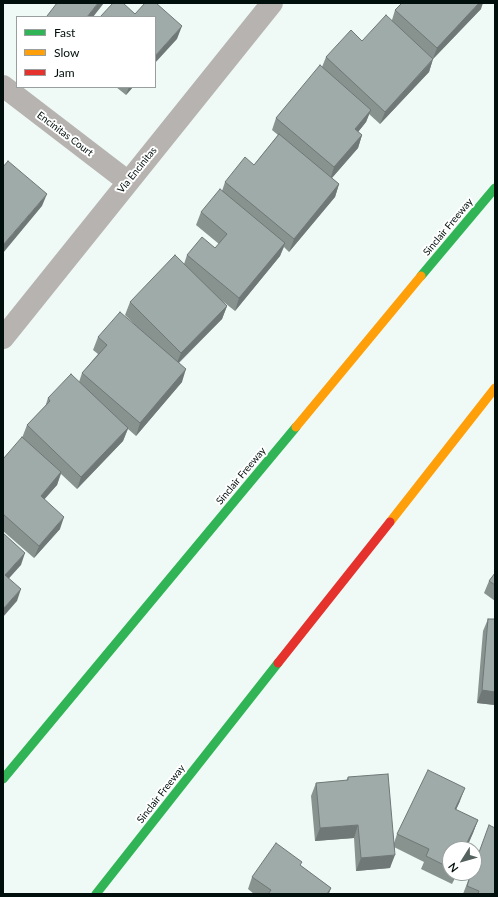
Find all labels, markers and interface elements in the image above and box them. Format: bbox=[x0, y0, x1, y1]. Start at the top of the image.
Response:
legend bbox=[16, 16, 156, 88]
text: Fast bbox=[54, 25, 75, 40]
text: Slow bbox=[54, 45, 79, 60]
text: Jam bbox=[54, 65, 75, 80]
street label: Encinitas Court bbox=[35, 109, 95, 159]
street label: Via Encinitas bbox=[115, 144, 159, 196]
street label: Sinclair Freeway bbox=[421, 196, 475, 258]
street label: Sinclair Freeway bbox=[214, 445, 268, 507]
street label: Sinclair Freeway bbox=[134, 762, 188, 826]
north arrow bbox=[442, 841, 482, 881]
text: N bbox=[445, 861, 461, 875]

